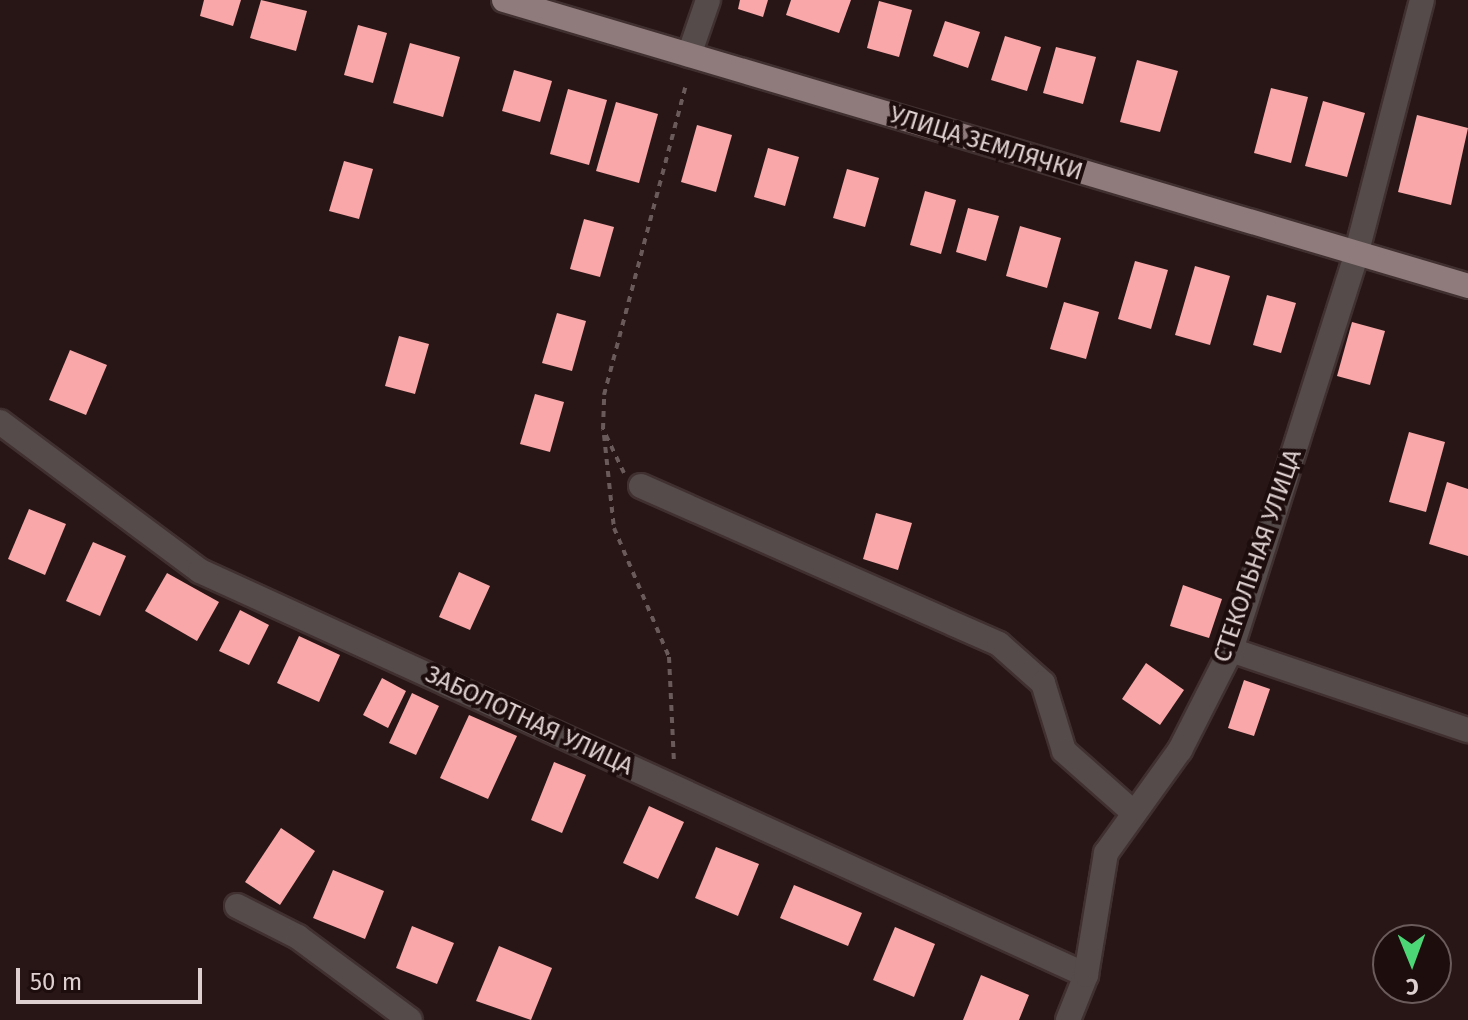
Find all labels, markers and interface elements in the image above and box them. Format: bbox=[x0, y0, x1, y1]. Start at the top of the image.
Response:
street label: УЛИЦА ЗЕМЛЯЧКИ bbox=[886, 101, 1086, 187]
street label: СТЕКОЛЬНАЯ УЛИЦА bbox=[1208, 446, 1308, 666]
street label: ЗАБОЛОТНАЯ УЛИЦА bbox=[421, 660, 637, 782]
north arrow bbox=[1372, 924, 1452, 1004]
scale bar bbox=[20, 952, 206, 1002]
text: 50 m bbox=[30, 968, 82, 996]
text: С bbox=[1406, 973, 1419, 1000]

